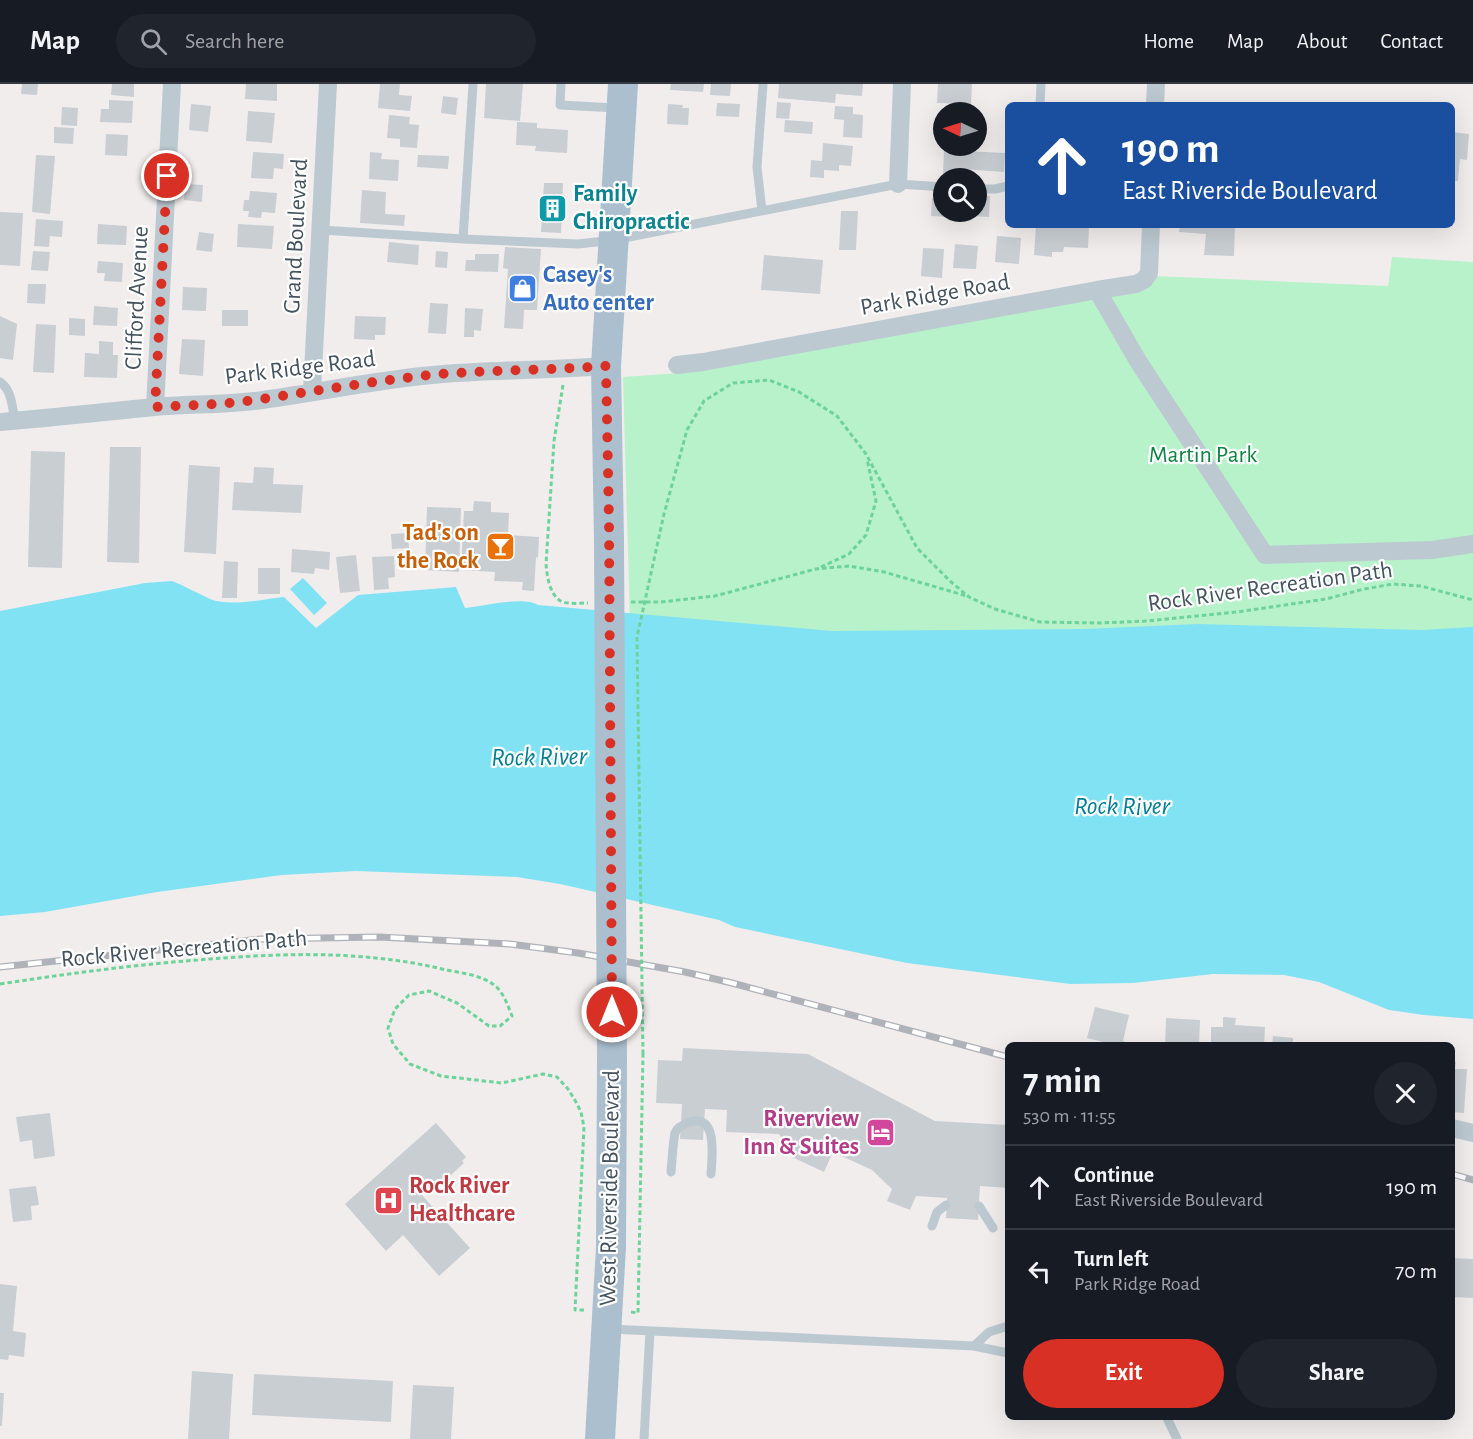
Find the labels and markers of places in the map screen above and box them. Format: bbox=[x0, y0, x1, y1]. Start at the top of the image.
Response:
pin bbox=[141, 150, 192, 201]
place label: Family Chiropractic bbox=[573, 182, 690, 234]
building icon: Family Chiropractic bbox=[536, 192, 568, 224]
place label: Casey's Auto center bbox=[543, 263, 654, 315]
shop icon: Casey's Auto center bbox=[506, 273, 538, 305]
place label: Tad's on the Rock bbox=[397, 521, 479, 573]
bar icon: Tad's on the Rock bbox=[484, 531, 516, 563]
place label: Riverview Inn & Suites bbox=[743, 1107, 859, 1159]
hotel icon: Riverview Inn & Suites bbox=[864, 1117, 896, 1149]
place label: Rock River Healthcare bbox=[409, 1174, 515, 1226]
hospital icon: Rock River Healthcare bbox=[372, 1184, 404, 1216]

